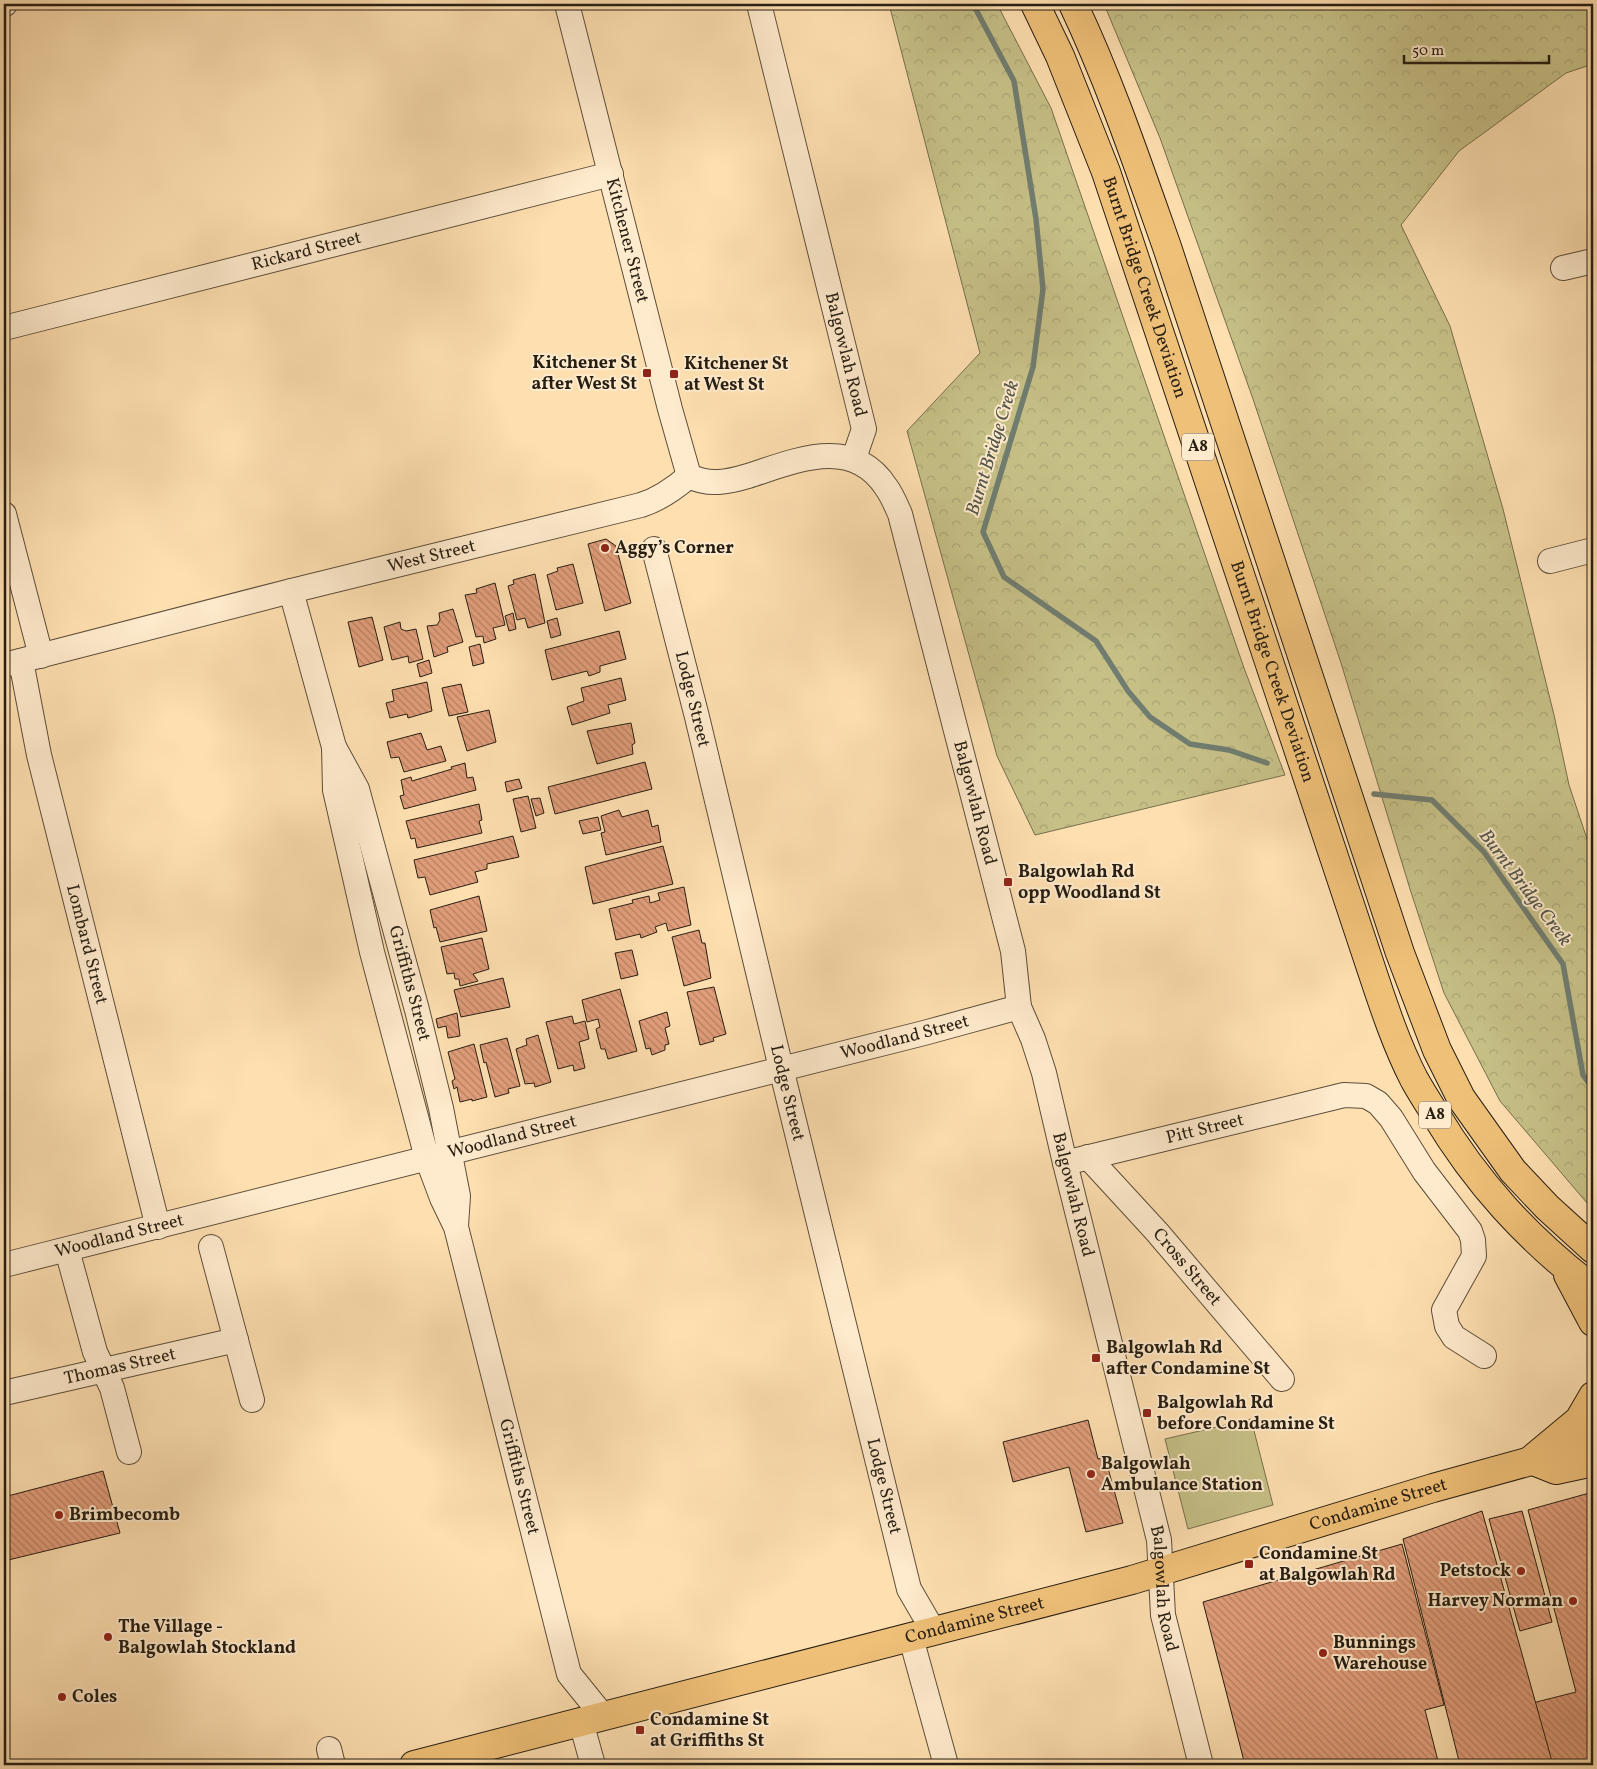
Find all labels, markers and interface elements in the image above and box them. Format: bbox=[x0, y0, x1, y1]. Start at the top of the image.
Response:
scale bar bbox=[1404, 32, 1550, 64]
text: 50 m bbox=[1412, 41, 1444, 62]
street label: Burnt Bridge Creek Deviation bbox=[1096, 173, 1193, 402]
street label: Kitchener Street bbox=[599, 175, 655, 306]
street label: Rickard Street bbox=[249, 225, 364, 277]
street label: Balgowlah Road bbox=[818, 290, 873, 419]
place label: Kitchener St after West St bbox=[531, 351, 637, 397]
place label: Kitchener St at West St bbox=[684, 352, 789, 398]
marker: Kitchener St after West St bbox=[641, 367, 653, 379]
marker: Kitchener St at West St bbox=[668, 368, 680, 380]
water label: Burnt Bridge Creek bbox=[960, 377, 1026, 519]
road number: A8 bbox=[1182, 434, 1214, 461]
street label: West Street bbox=[385, 534, 478, 579]
place label: Aggy’s Corner bbox=[615, 536, 734, 561]
marker: Aggy’s Corner bbox=[599, 542, 611, 554]
street label: Burnt Bridge Creek Deviation bbox=[1224, 557, 1321, 786]
street label: Lodge Street bbox=[668, 648, 716, 750]
street label: Balgowlah Road bbox=[947, 738, 1003, 868]
water label: Burnt Bridge Creek bbox=[1472, 824, 1578, 952]
place label: Balgowlah Rd opp Woodland St bbox=[1018, 860, 1161, 906]
marker: Balgowlah Rd opp Woodland St bbox=[1002, 876, 1014, 888]
street label: Lombard Street bbox=[60, 882, 114, 1007]
street label: Griffiths Street bbox=[382, 923, 437, 1044]
street label: Woodland Street bbox=[838, 1009, 972, 1066]
street label: Lodge Street bbox=[763, 1042, 811, 1144]
road number: A8 bbox=[1419, 1102, 1451, 1128]
street label: Pitt Street bbox=[1163, 1107, 1246, 1150]
street label: Woodland Street bbox=[445, 1109, 579, 1165]
street label: Balgowlah Road bbox=[1046, 1130, 1100, 1259]
street label: Woodland Street bbox=[52, 1208, 186, 1264]
street label: Cross Street bbox=[1147, 1223, 1227, 1311]
place label: Balgowlah Rd after Condamine St bbox=[1106, 1336, 1270, 1382]
street label: Thomas Street bbox=[62, 1342, 178, 1391]
marker: Balgowlah Rd after Condamine St bbox=[1090, 1352, 1102, 1364]
place label: Balgowlah Rd before Condamine St bbox=[1157, 1391, 1335, 1437]
marker: Balgowlah Rd before Condamine St bbox=[1141, 1407, 1153, 1419]
street label: Griffiths Street bbox=[492, 1416, 546, 1538]
street label: Lodge Street bbox=[860, 1435, 908, 1537]
place label: Balgowlah Ambulance Station bbox=[1101, 1452, 1263, 1498]
marker: Balgowlah Ambulance Station bbox=[1085, 1468, 1097, 1480]
street label: Condamine Street bbox=[1306, 1472, 1450, 1538]
place label: Brimbecomb bbox=[69, 1503, 180, 1528]
marker: Brimbecomb bbox=[53, 1509, 65, 1521]
street label: Balgowlah Road bbox=[1143, 1523, 1184, 1655]
place label: Condamine St at Balgowlah Rd bbox=[1259, 1542, 1396, 1588]
marker: Condamine St at Balgowlah Rd bbox=[1243, 1558, 1255, 1570]
place label: Petstock bbox=[1440, 1559, 1511, 1584]
marker: Petstock bbox=[1515, 1565, 1527, 1577]
place label: Harvey Norman bbox=[1427, 1589, 1563, 1614]
street label: Condamine Street bbox=[902, 1591, 1047, 1650]
marker: Harvey Norman bbox=[1567, 1595, 1579, 1607]
place label: The Village - Balgowlah Stockland bbox=[118, 1615, 296, 1661]
marker: The Village - Balgowlah Stockland bbox=[102, 1631, 114, 1643]
place label: Bunnings Warehouse bbox=[1333, 1631, 1427, 1677]
marker: Bunnings Warehouse bbox=[1317, 1647, 1329, 1659]
place label: Coles bbox=[72, 1685, 117, 1710]
marker: Coles bbox=[56, 1691, 68, 1703]
place label: Condamine St at Griffiths St bbox=[650, 1708, 769, 1754]
marker: Condamine St at Griffiths St bbox=[634, 1724, 646, 1736]

